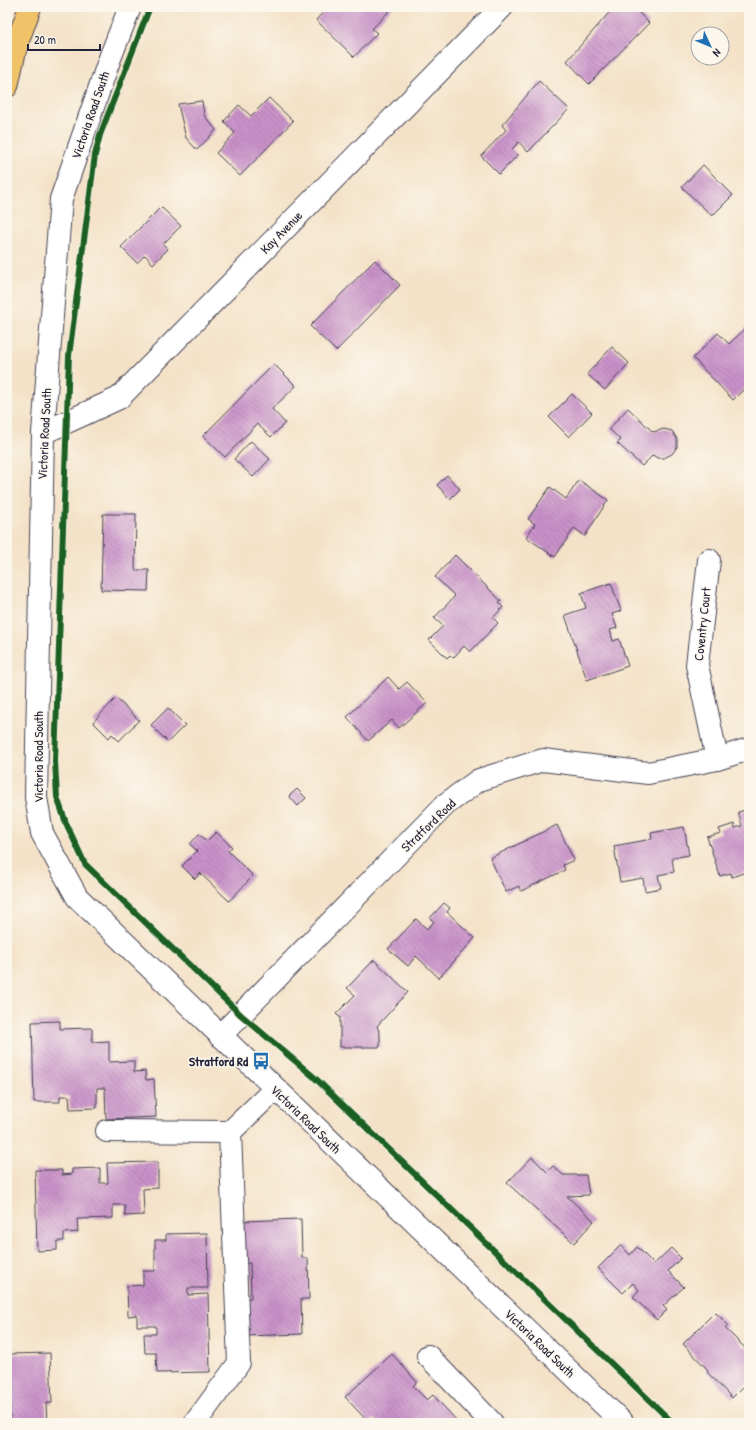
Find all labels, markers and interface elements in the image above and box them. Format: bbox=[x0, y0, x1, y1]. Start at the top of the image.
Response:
scale bar bbox=[28, 26, 100, 52]
north arrow bbox=[690, 26, 730, 66]
text: 20 m bbox=[34, 31, 56, 48]
text: N bbox=[710, 46, 724, 60]
street label: Victoria Road South bbox=[67, 68, 114, 161]
street label: Kay Avenue bbox=[256, 207, 306, 257]
street label: Victoria Road South bbox=[33, 387, 55, 480]
street label: Coventry Court bbox=[689, 586, 715, 662]
street label: Victoria Road South bbox=[29, 711, 47, 803]
street label: Stratford Road bbox=[397, 794, 459, 856]
bus stop icon: Stratford Rd bbox=[251, 1051, 271, 1071]
place label: Stratford Rd bbox=[189, 1052, 249, 1070]
street label: Victoria Road South bbox=[267, 1081, 346, 1158]
street label: Victoria Road South bbox=[501, 1305, 580, 1382]

